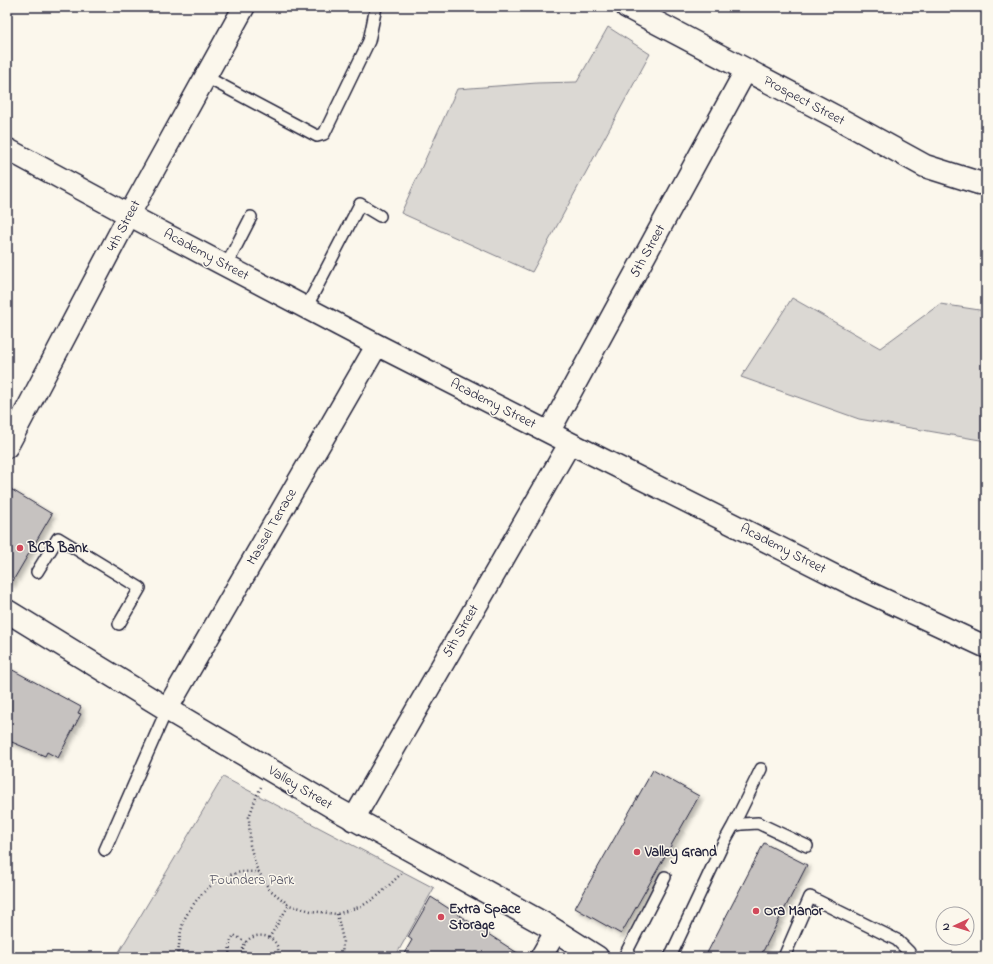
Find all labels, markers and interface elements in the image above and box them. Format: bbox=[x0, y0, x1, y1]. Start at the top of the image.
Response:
street label: Prospect Street bbox=[760, 71, 849, 131]
street label: 4th Street bbox=[102, 196, 147, 256]
street label: 5th Street bbox=[625, 220, 671, 282]
street label: Academy Street bbox=[159, 224, 253, 287]
street label: Academy Street bbox=[446, 373, 540, 436]
street label: Massel Terrace bbox=[242, 484, 303, 569]
street label: Academy Street bbox=[736, 518, 830, 581]
place label: BCB Bank bbox=[27, 538, 89, 559]
marker: BCB Bank bbox=[15, 543, 25, 553]
street label: 5th Street bbox=[437, 600, 485, 661]
street label: Valley Street bbox=[262, 760, 336, 816]
place label: Valley Grand bbox=[644, 842, 717, 865]
marker: Valley Grand bbox=[632, 847, 642, 857]
park label: Founders Park bbox=[209, 870, 295, 891]
place label: Extra Space Storage bbox=[449, 899, 521, 938]
place label: Ora Manor bbox=[764, 901, 824, 922]
marker: Ora Manor bbox=[751, 906, 761, 916]
north arrow bbox=[935, 906, 975, 946]
marker: Extra Space Storage bbox=[436, 912, 446, 922]
text: N bbox=[938, 922, 954, 931]

